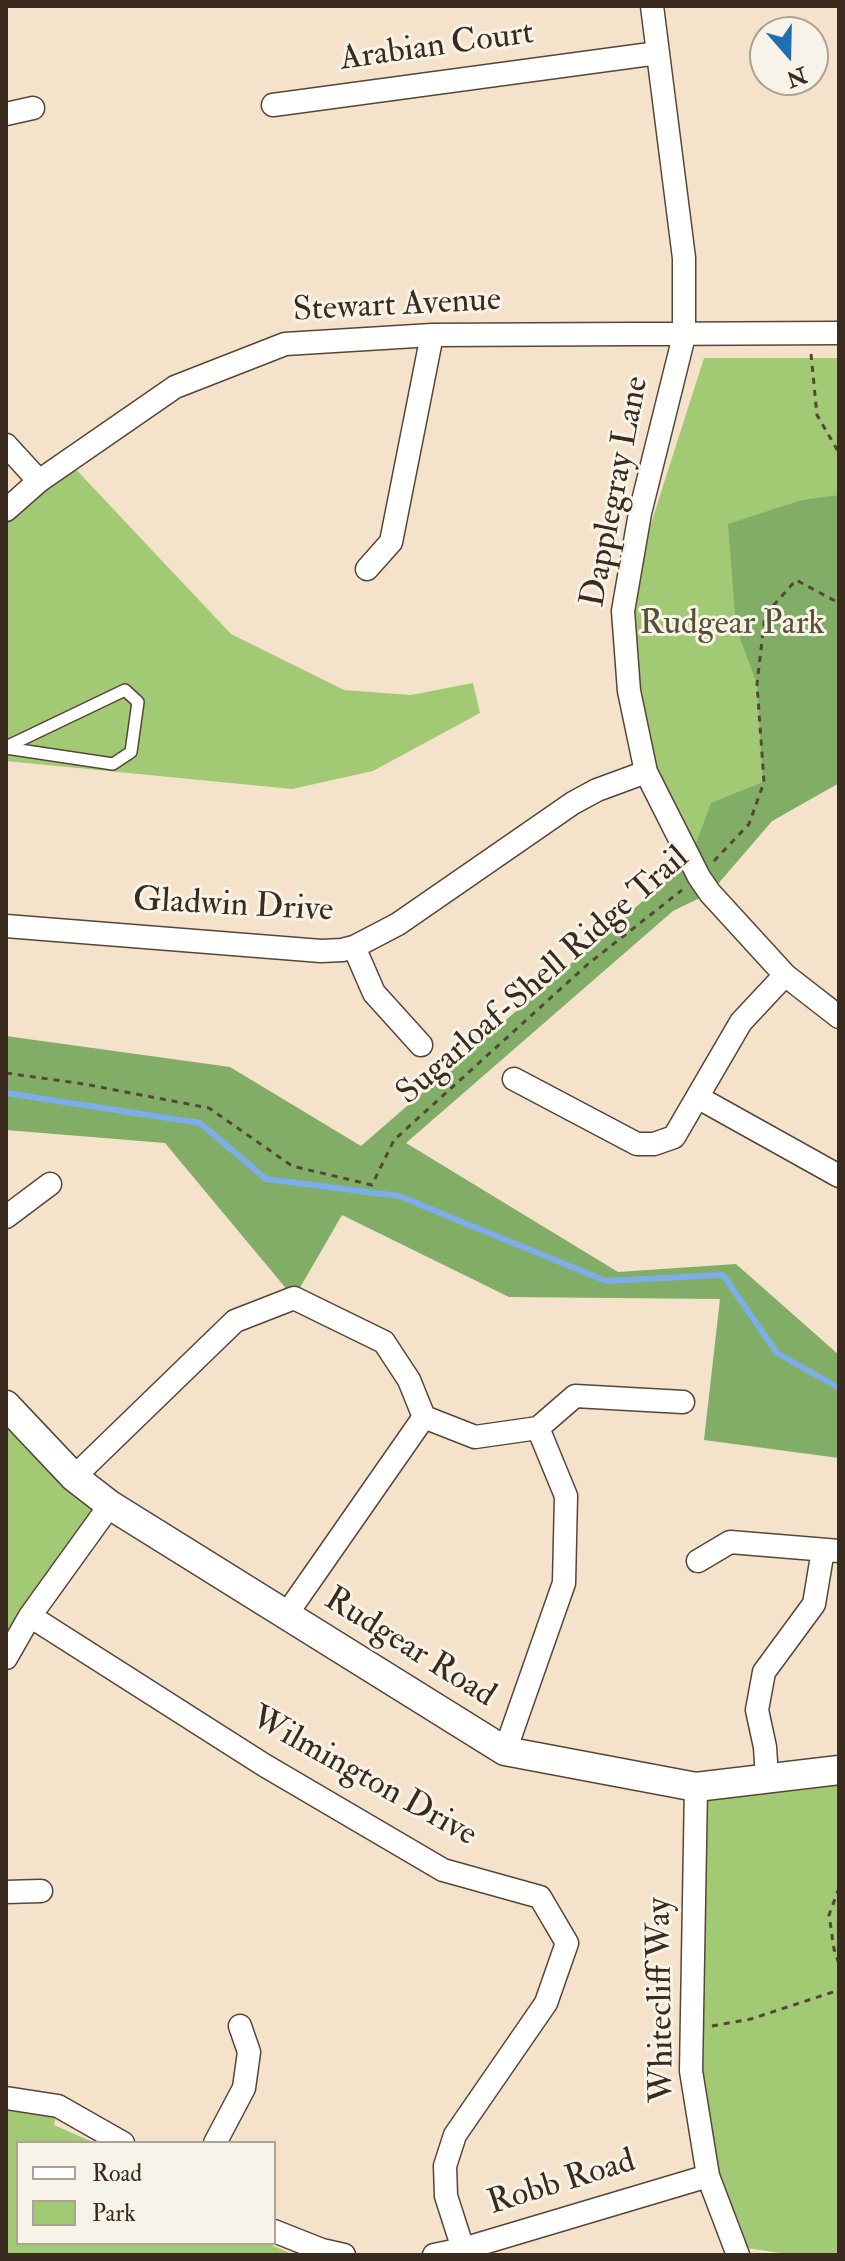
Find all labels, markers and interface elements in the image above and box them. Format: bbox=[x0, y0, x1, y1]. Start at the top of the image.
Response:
street label: Arabian Court bbox=[338, 14, 536, 82]
north arrow bbox=[749, 16, 829, 96]
text: N bbox=[782, 60, 811, 93]
street label: Stewart Avenue bbox=[292, 281, 502, 333]
street label: Dapplegray Lane bbox=[575, 373, 659, 611]
park label: Rudgear Park bbox=[640, 606, 824, 646]
street label: Sugarloaf-Shell Ridge Trail bbox=[390, 839, 698, 1115]
street label: Gladwin Drive bbox=[132, 881, 334, 933]
street label: Rudgear Road bbox=[316, 1580, 502, 1718]
street label: Wilmington Drive bbox=[243, 1699, 483, 1857]
street label: Whitecliff Way bbox=[641, 1897, 685, 2103]
legend bbox=[16, 2141, 276, 2245]
street label: Robb Road bbox=[483, 2142, 641, 2226]
text: Road bbox=[92, 2158, 142, 2189]
text: Park bbox=[92, 2198, 136, 2229]

